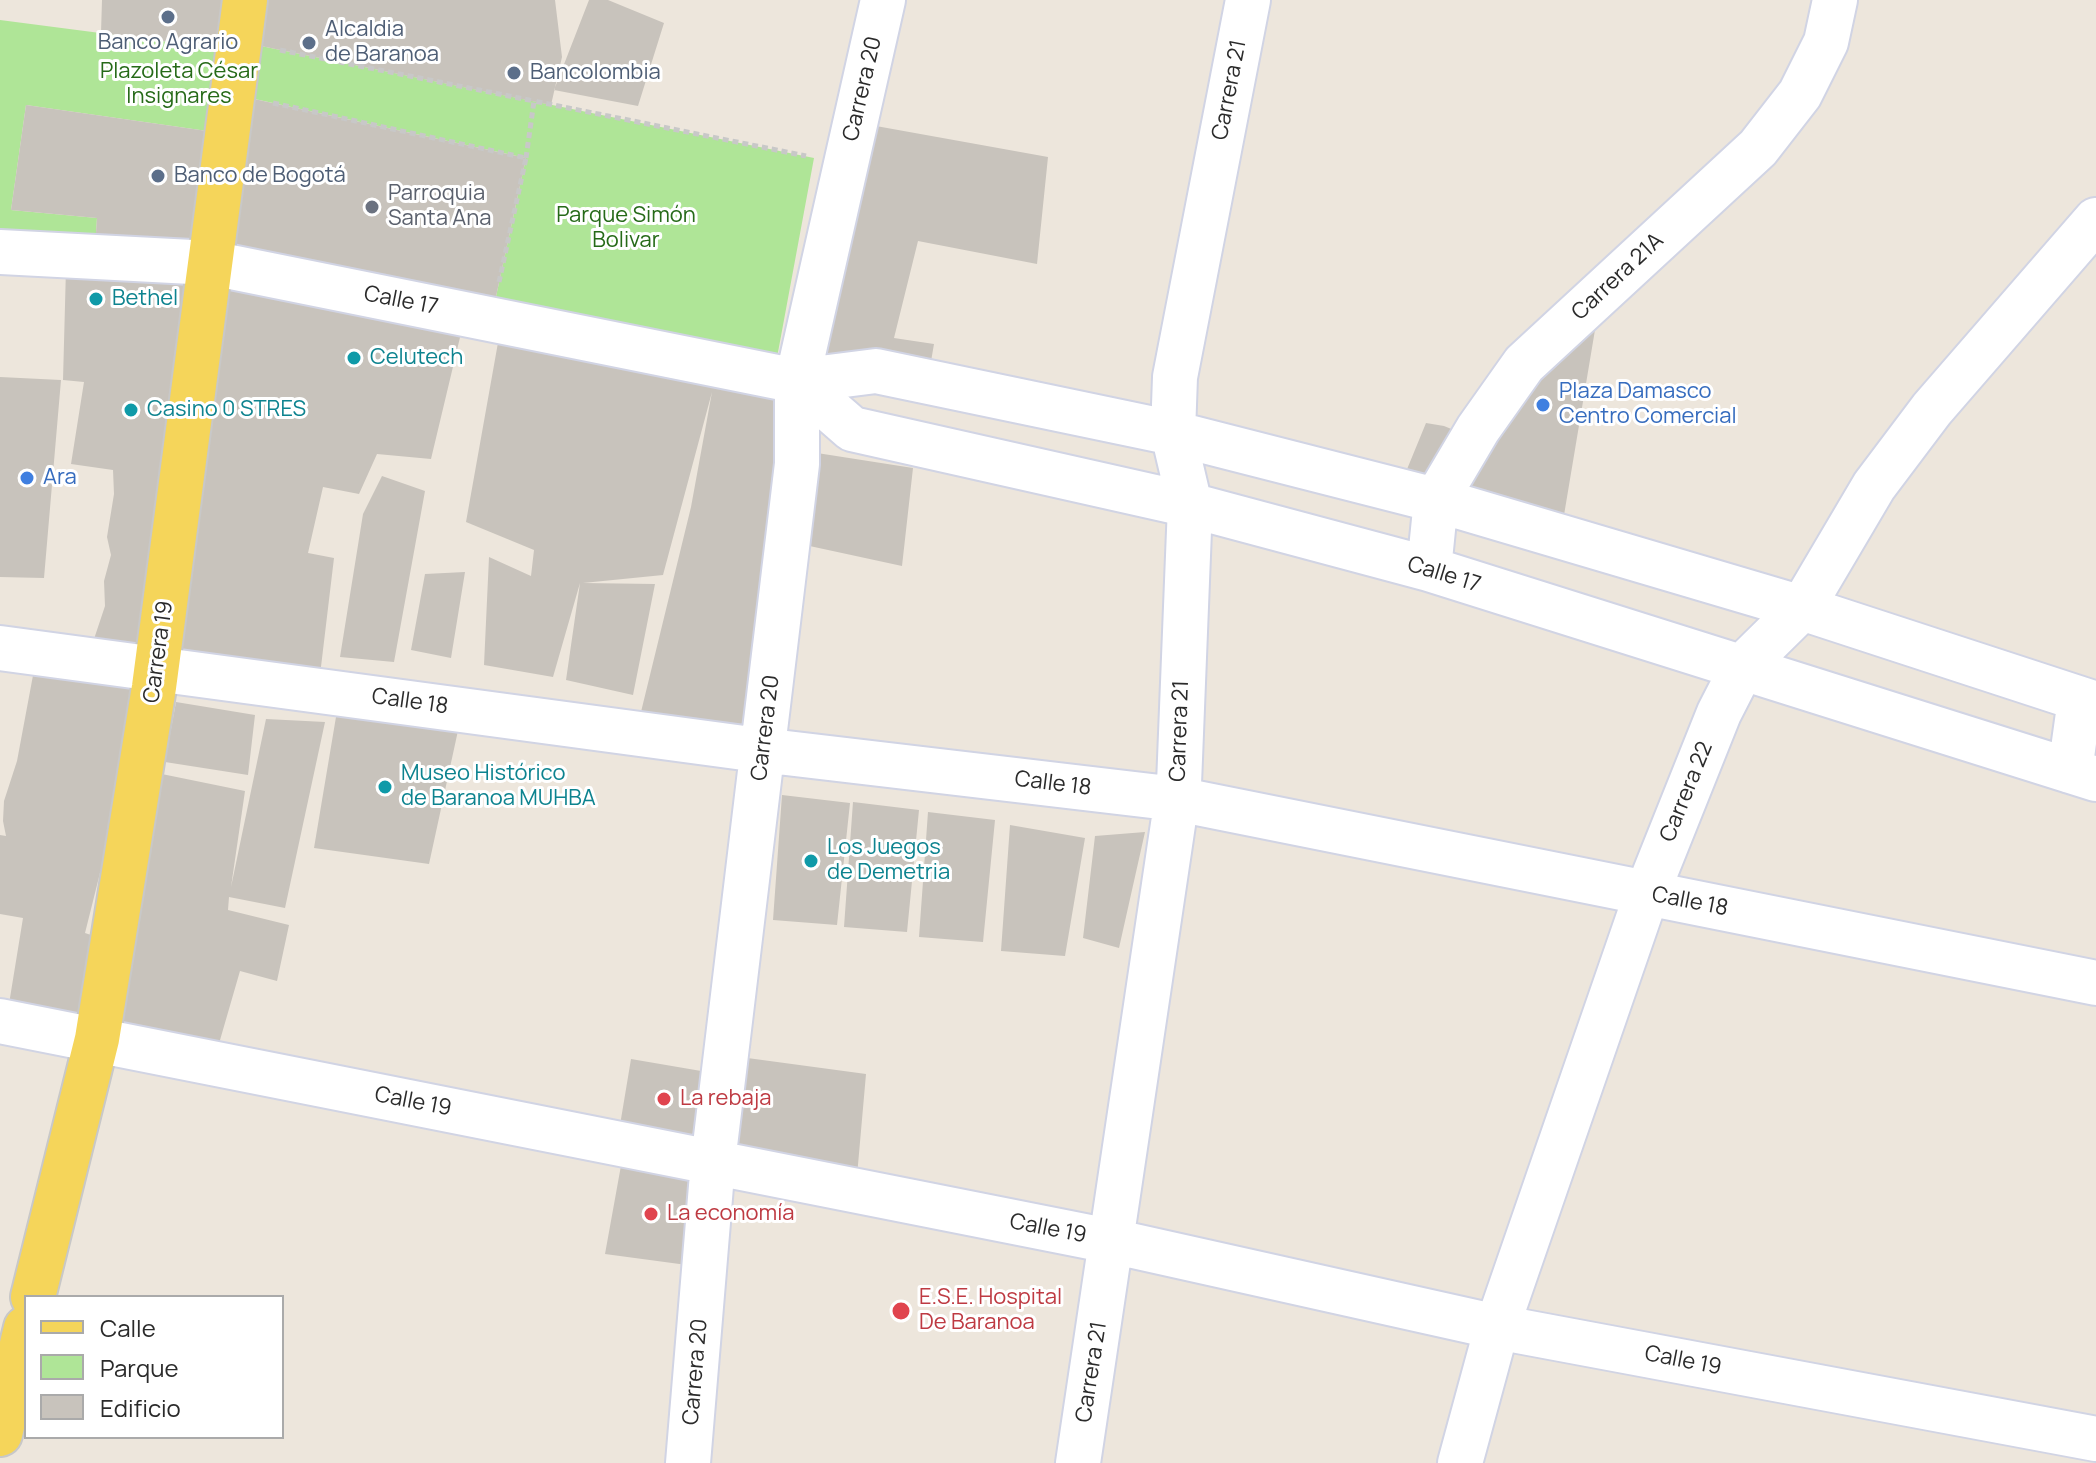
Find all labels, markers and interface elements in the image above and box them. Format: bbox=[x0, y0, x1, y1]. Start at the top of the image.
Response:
marker: Banco Agrario bbox=[159, 8, 177, 26]
place label: Alcaldia de Baranoa bbox=[325, 17, 439, 68]
place label: Banco Agrario bbox=[98, 30, 238, 56]
marker: Alcaldia de Baranoa bbox=[300, 34, 318, 52]
street label: Carrera 20 bbox=[838, 34, 888, 144]
street label: Carrera 21 bbox=[1207, 38, 1253, 142]
park label: Plazoleta César Insignares bbox=[100, 59, 258, 110]
place label: Bancolombia bbox=[530, 60, 661, 86]
marker: Bancolombia bbox=[505, 64, 523, 82]
place label: Banco de Bogotá bbox=[174, 163, 346, 189]
marker: Banco de Bogotá bbox=[149, 167, 167, 185]
place label: Parroquia Santa Ana bbox=[388, 181, 492, 232]
marker: Parroquia Santa Ana bbox=[363, 198, 381, 216]
park label: Parque Simón Bolivar bbox=[556, 203, 696, 254]
street label: Carrera 21A bbox=[1567, 228, 1669, 326]
street label: Calle 17 bbox=[362, 281, 440, 321]
place label: Bethel bbox=[112, 286, 178, 312]
marker: Bethel bbox=[87, 290, 105, 308]
place label: Celutech bbox=[370, 345, 463, 371]
marker: Celutech bbox=[345, 349, 363, 367]
place label: Plaza Damasco Centro Comercial bbox=[1559, 379, 1737, 430]
marker: Plaza Damasco Centro Comercial bbox=[1534, 396, 1552, 414]
place label: Casino 0 STRES bbox=[147, 397, 306, 423]
marker: Casino 0 STRES bbox=[122, 401, 140, 419]
place label: Ara bbox=[43, 465, 77, 491]
marker: Ara bbox=[18, 469, 36, 487]
street label: Calle 17 bbox=[1404, 551, 1484, 599]
street label: Carrera 19 bbox=[139, 599, 179, 705]
street label: Carrera 20 bbox=[746, 674, 786, 782]
street label: Carrera 21 bbox=[1165, 680, 1195, 782]
street label: Calle 18 bbox=[370, 684, 450, 720]
street label: Carrera 22 bbox=[1655, 738, 1719, 846]
place label: Museo Histórico de Baranoa MUHBA bbox=[401, 761, 596, 812]
street label: Calle 18 bbox=[1013, 766, 1093, 802]
marker: Museo Histórico de Baranoa MUHBA bbox=[376, 778, 394, 796]
place label: Los Juegos de Demetria bbox=[827, 835, 950, 886]
marker: Los Juegos de Demetria bbox=[802, 852, 820, 870]
street label: Calle 18 bbox=[1650, 882, 1730, 922]
street label: Calle 19 bbox=[372, 1082, 454, 1122]
place label: La rebaja bbox=[680, 1086, 771, 1112]
marker: La rebaja bbox=[655, 1090, 673, 1108]
place label: La economía bbox=[667, 1201, 795, 1227]
marker: La economía bbox=[642, 1205, 660, 1223]
street label: Calle 19 bbox=[1007, 1209, 1089, 1249]
place label: E.S.E. Hospital De Baranoa bbox=[919, 1285, 1062, 1336]
legend bbox=[24, 1295, 284, 1439]
marker: E.S.E. Hospital De Baranoa bbox=[890, 1300, 912, 1322]
text: Calle bbox=[100, 1311, 156, 1344]
street label: Carrera 20 bbox=[678, 1318, 714, 1426]
street label: Carrera 21 bbox=[1071, 1320, 1113, 1424]
street label: Calle 19 bbox=[1642, 1341, 1724, 1381]
text: Parque bbox=[100, 1351, 178, 1384]
text: Edificio bbox=[100, 1391, 181, 1424]

